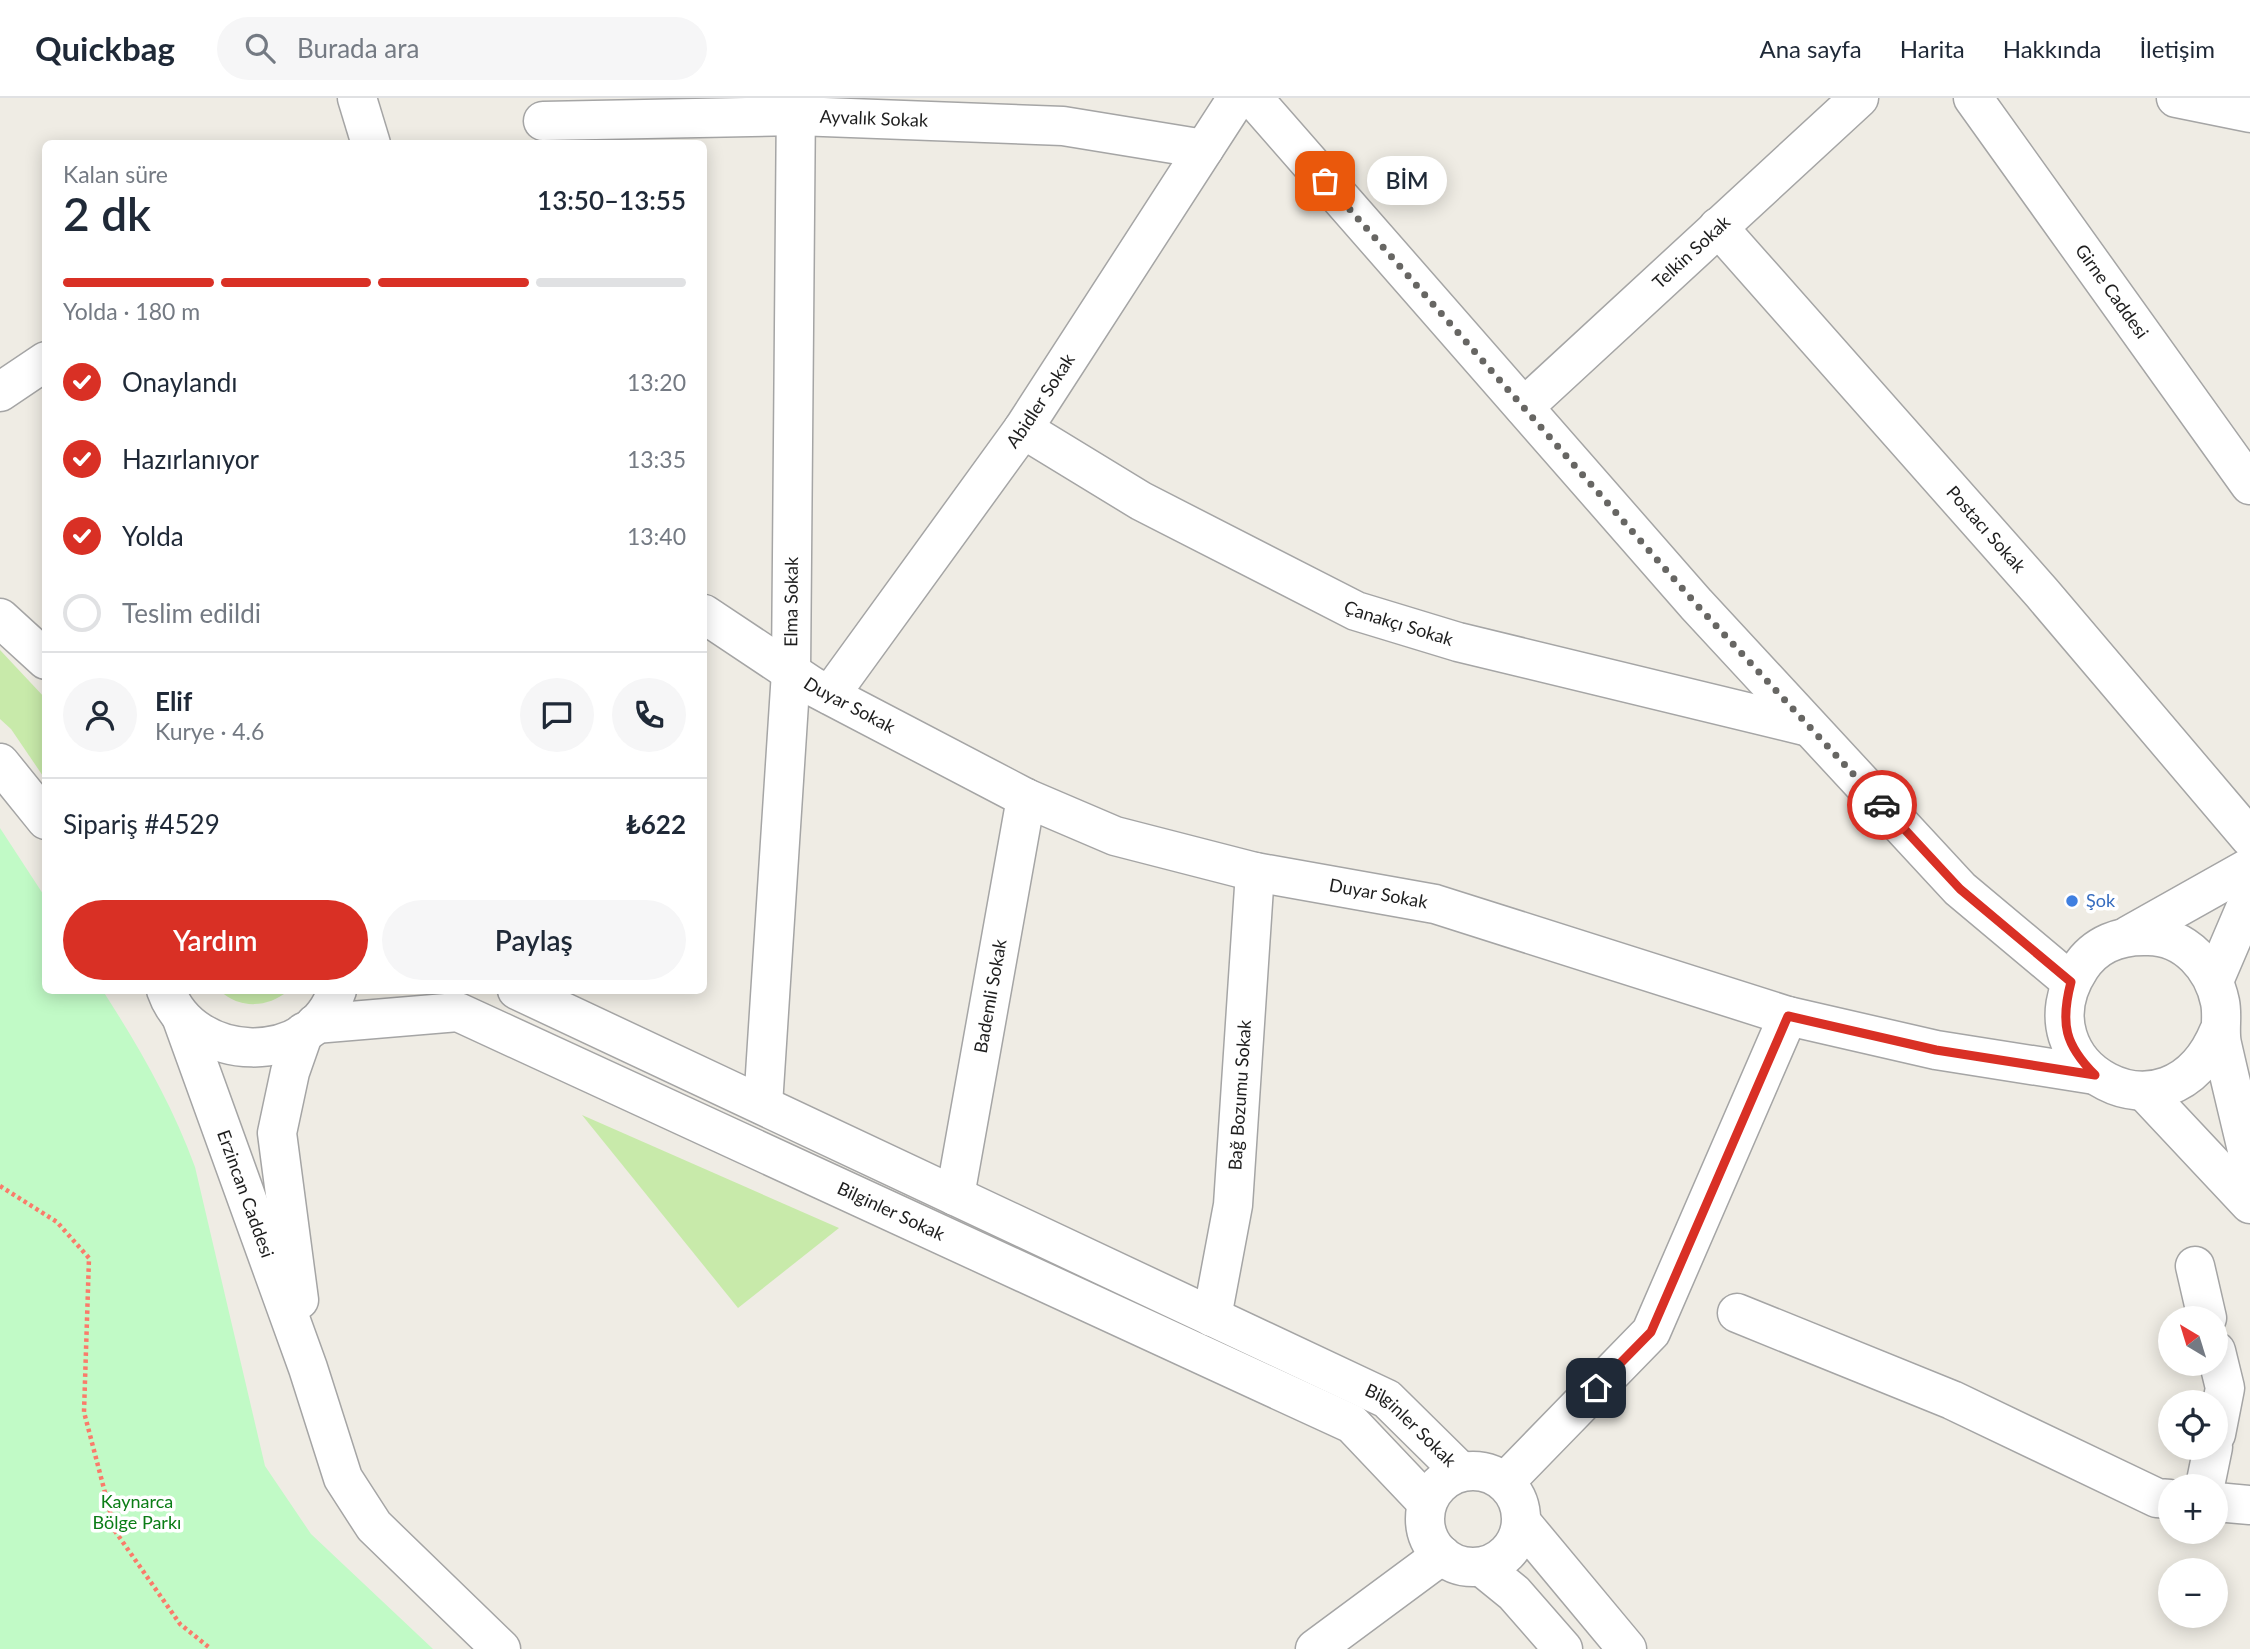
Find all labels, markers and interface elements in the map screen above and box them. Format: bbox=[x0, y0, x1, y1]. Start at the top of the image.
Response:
search box bbox=[217, 17, 707, 80]
text: Quickbag bbox=[35, 28, 175, 68]
icon: search bbox=[241, 29, 279, 67]
text: Burada ara bbox=[297, 32, 419, 64]
text: Ana sayfa bbox=[1759, 34, 1862, 63]
text: Harita bbox=[1900, 34, 1965, 63]
text: Hakkında bbox=[2003, 34, 2102, 63]
text: İletişim bbox=[2140, 34, 2215, 63]
street label: Ayvalık Sokak bbox=[819, 105, 929, 131]
pin bbox=[1295, 151, 1355, 211]
callout: BİM bbox=[1367, 156, 1448, 206]
text: Kalan süre bbox=[63, 160, 168, 188]
icon: bag bbox=[1306, 162, 1344, 200]
text: BİM bbox=[1385, 166, 1429, 194]
text: 13:50–13:55 bbox=[537, 184, 686, 216]
text: 2 dk bbox=[63, 186, 151, 241]
street label: Telkin Sokak bbox=[1648, 210, 1735, 293]
street label: Girne Caddesi bbox=[2071, 239, 2154, 342]
text: Yolda · 180 m bbox=[63, 297, 200, 325]
street label: Abidler Sokak bbox=[1001, 348, 1079, 452]
icon: check bbox=[63, 363, 101, 401]
text: Onaylandı bbox=[122, 366, 237, 398]
text: 13:20 bbox=[627, 368, 686, 396]
icon: check bbox=[63, 440, 101, 478]
text: Hazırlanıyor bbox=[122, 443, 259, 475]
text: 13:35 bbox=[627, 445, 686, 473]
street label: Postacı Sokak bbox=[1942, 481, 2031, 577]
icon: check bbox=[63, 517, 101, 555]
text: Yolda bbox=[122, 520, 184, 552]
text: 13:40 bbox=[627, 522, 686, 550]
street label: Elma Sokak bbox=[779, 556, 802, 647]
street label: Çanakçı Sokak bbox=[1340, 595, 1457, 650]
text: Teslim edildi bbox=[122, 597, 261, 629]
street label: Duyar Sokak bbox=[800, 672, 900, 738]
button: person bbox=[63, 678, 137, 752]
button: chat bbox=[520, 678, 594, 752]
button: phone bbox=[612, 678, 686, 752]
text: Elif bbox=[155, 685, 192, 717]
text: Kurye · 4.6 bbox=[155, 717, 264, 745]
courier bbox=[1847, 770, 1917, 840]
icon: car bbox=[1863, 786, 1901, 824]
text: Sipariş #4529 bbox=[63, 808, 220, 840]
text: ₺622 bbox=[626, 808, 686, 840]
street label: Duyar Sokak bbox=[1328, 873, 1430, 913]
place label: Şok bbox=[2086, 889, 2116, 911]
marker: Şok bbox=[2064, 893, 2080, 909]
button: Yardım bbox=[63, 900, 368, 980]
button: Paylaş bbox=[382, 900, 686, 980]
street label: Bademli Sokak bbox=[969, 936, 1011, 1055]
street label: Bağ Bozumu Sokak bbox=[1223, 1018, 1255, 1171]
street label: Erzincan Caddesi bbox=[213, 1127, 279, 1260]
street label: Bilginler Sokak bbox=[834, 1176, 949, 1245]
north arrow bbox=[2158, 1306, 2228, 1376]
map controls bbox=[2158, 1306, 2228, 1628]
pin bbox=[1566, 1358, 1626, 1418]
icon: home bbox=[1577, 1369, 1615, 1407]
street label: Bilginler Sokak bbox=[1362, 1378, 1462, 1472]
button: locate bbox=[2158, 1390, 2228, 1460]
button: + bbox=[2158, 1474, 2228, 1544]
park label: Kaynarca Bölge Parkı bbox=[93, 1490, 181, 1533]
button: − bbox=[2158, 1558, 2228, 1628]

